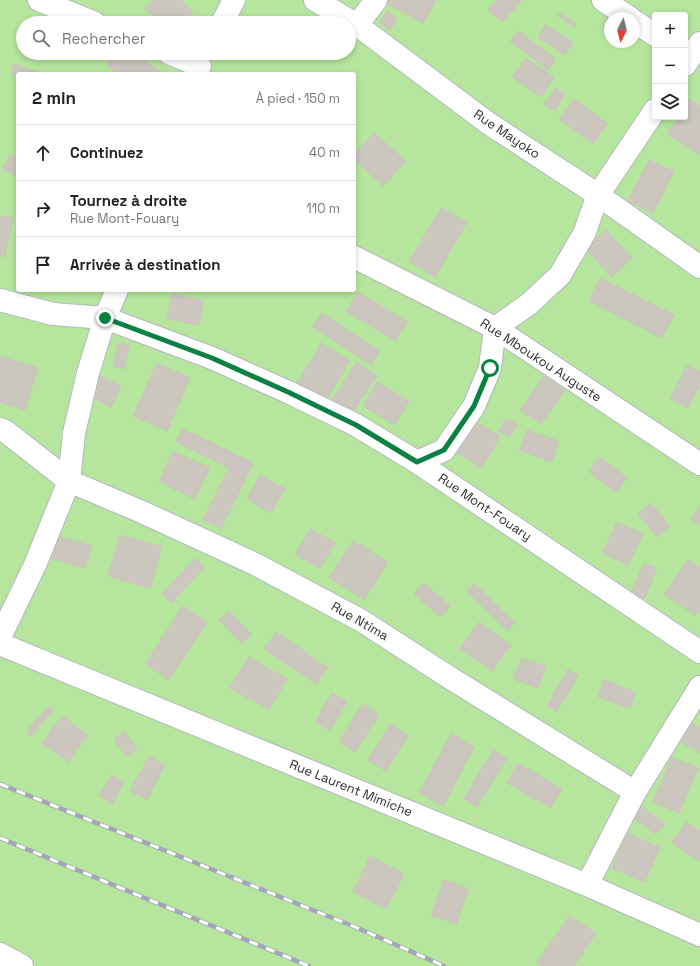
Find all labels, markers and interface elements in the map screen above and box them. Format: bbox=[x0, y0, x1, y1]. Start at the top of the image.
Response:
north arrow bbox=[604, 12, 640, 48]
map controls bbox=[652, 12, 688, 120]
button: + bbox=[652, 12, 688, 48]
search box bbox=[16, 16, 356, 60]
icon: search bbox=[30, 27, 52, 49]
text: Rechercher bbox=[62, 29, 145, 48]
button: − bbox=[652, 48, 688, 84]
button: layers bbox=[652, 84, 688, 120]
text: 2 min bbox=[32, 87, 76, 109]
text: À pied · 150 m bbox=[256, 90, 340, 107]
street label: Rue Mayoko bbox=[471, 106, 543, 162]
icon: ahead bbox=[32, 142, 54, 164]
text: Continuez bbox=[70, 143, 143, 162]
text: 40 m bbox=[309, 144, 340, 161]
text: Tournez à droite bbox=[70, 191, 187, 210]
icon: right bbox=[32, 198, 54, 220]
text: 110 m bbox=[306, 200, 340, 217]
text: Rue Mont-Fouary bbox=[70, 210, 179, 227]
icon: arrive bbox=[32, 254, 54, 276]
text: Arrivée à destination bbox=[70, 255, 220, 274]
route end bbox=[96, 309, 114, 327]
street label: Rue Mboukou Auguste bbox=[477, 314, 605, 406]
route start bbox=[481, 359, 499, 377]
street label: Rue Mont-Fouary bbox=[435, 469, 535, 545]
street label: Rue Ntima bbox=[328, 598, 392, 645]
street label: Rue Laurent Mimiche bbox=[287, 756, 415, 820]

